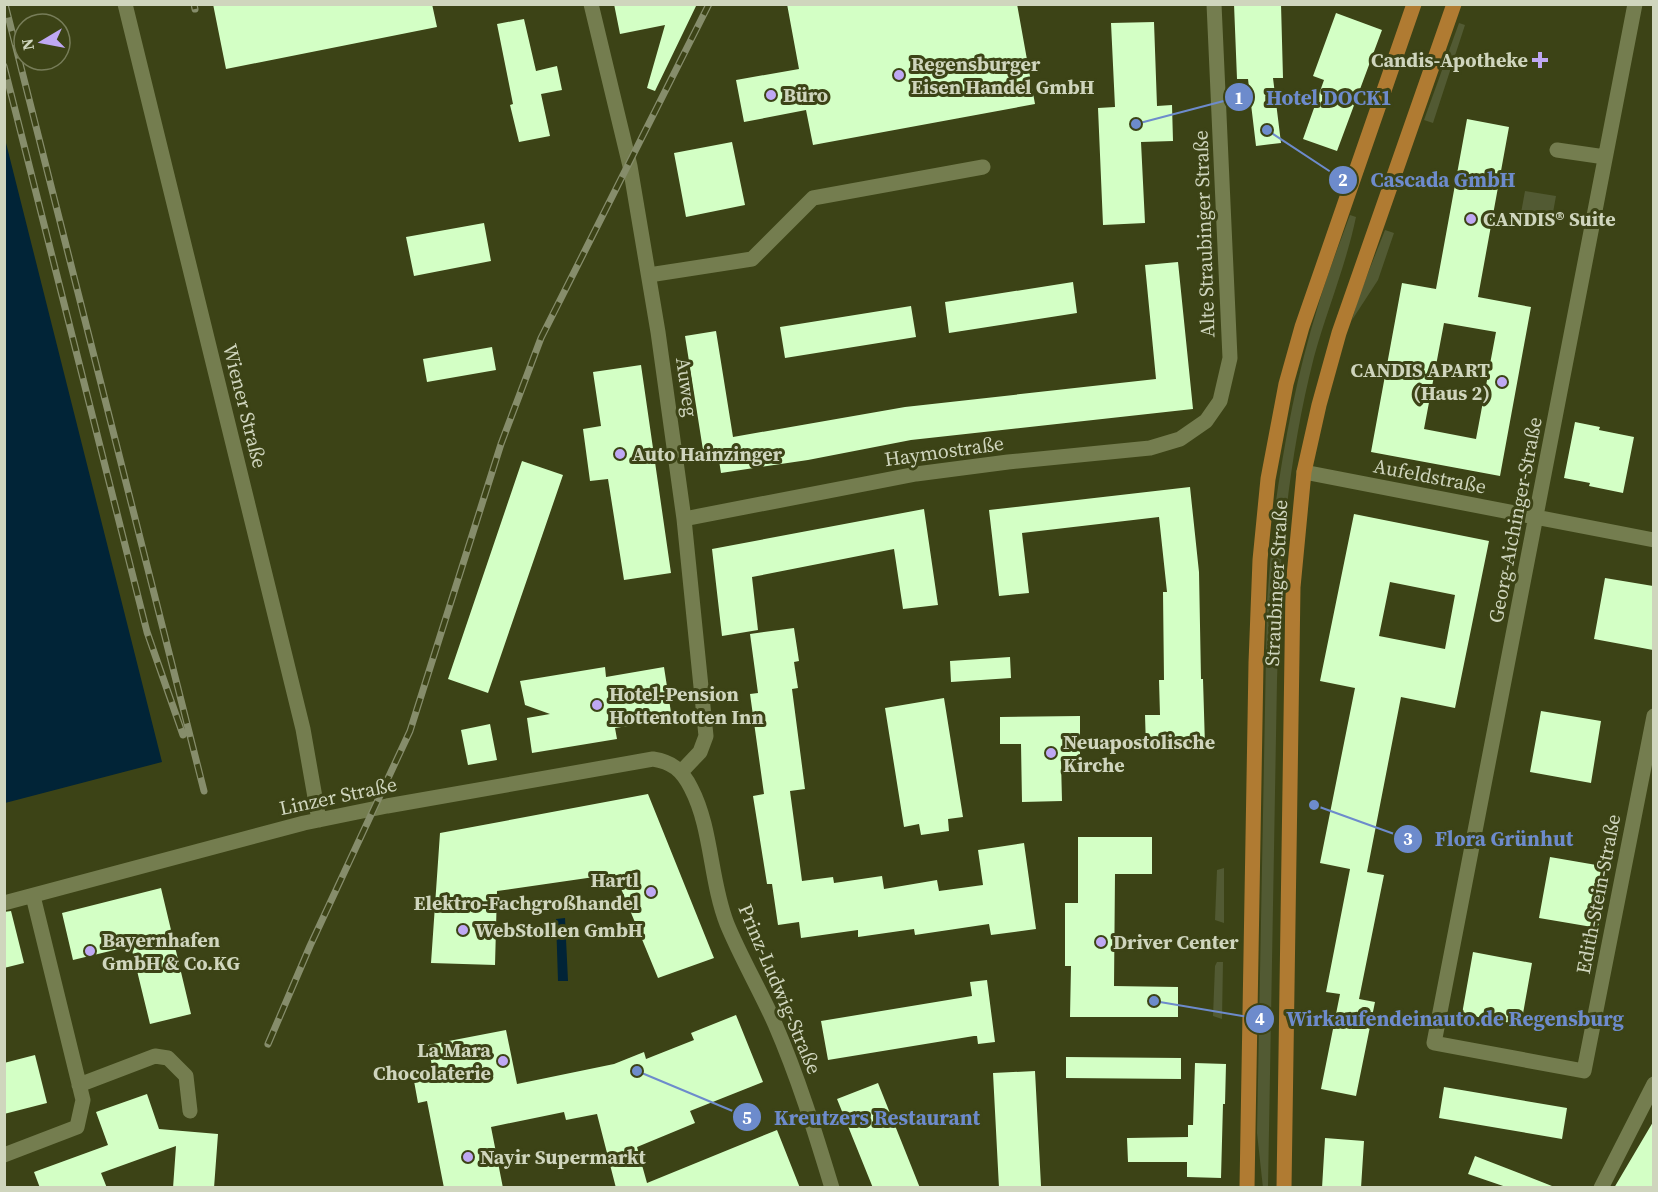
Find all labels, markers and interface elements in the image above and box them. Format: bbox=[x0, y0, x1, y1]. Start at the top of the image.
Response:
north arrow bbox=[12, 12, 72, 72]
text: N bbox=[15, 37, 39, 52]
place label: Candis-Apotheke bbox=[1371, 46, 1528, 74]
place label: Regensburger Eisen Handel GmbH bbox=[911, 50, 1095, 101]
marker: Candis-Apotheke bbox=[1533, 53, 1547, 67]
marker: Regensburger Eisen Handel GmbH bbox=[892, 68, 906, 82]
callout: Hotel DOCK1 bbox=[1224, 78, 1404, 117]
place label: Büro bbox=[783, 81, 828, 109]
text: Hotel DOCK1 bbox=[1266, 83, 1392, 112]
text: 1 bbox=[1234, 85, 1244, 110]
marker: Büro bbox=[764, 88, 778, 102]
street label: Alte Straubinger Straße bbox=[1186, 130, 1222, 338]
callout: Cascada GmbH bbox=[1328, 160, 1527, 199]
text: Cascada GmbH bbox=[1370, 165, 1516, 194]
text: 2 bbox=[1338, 167, 1348, 192]
place label: CANDIS® Suite bbox=[1483, 205, 1616, 233]
marker: CANDIS® Suite bbox=[1464, 212, 1478, 226]
street label: Wiener Straße bbox=[216, 341, 274, 471]
street label: Auweg bbox=[669, 356, 705, 418]
place label: CANDIS APART (Haus 2) bbox=[1351, 356, 1490, 407]
marker: CANDIS APART (Haus 2) bbox=[1495, 375, 1509, 389]
street label: Georg-Aichinger-Straße bbox=[1481, 415, 1549, 625]
street label: Haymostraße bbox=[883, 429, 1005, 473]
place label: Auto Hainzinger bbox=[632, 440, 783, 468]
marker: Auto Hainzinger bbox=[613, 447, 627, 461]
street label: Aufeldstraße bbox=[1371, 451, 1489, 501]
street label: Straubinger Straße bbox=[1258, 499, 1294, 667]
place label: Hotel-Pension Hottentotten Inn bbox=[609, 680, 764, 731]
marker: Hotel-Pension Hottentotten Inn bbox=[590, 698, 604, 712]
place label: Neuapostolische Kirche bbox=[1063, 728, 1215, 779]
marker: Neuapostolische Kirche bbox=[1044, 746, 1058, 760]
street label: Linzer Straße bbox=[277, 770, 399, 822]
street label: Edith-Stein-Straße bbox=[1569, 812, 1627, 976]
callout: Flora Grünhut bbox=[1393, 820, 1585, 859]
text: Flora Grünhut bbox=[1435, 824, 1574, 853]
text: 3 bbox=[1403, 826, 1413, 851]
place label: Hartl Elektro-Fachgroßhandel bbox=[414, 866, 639, 917]
marker: Hartl Elektro-Fachgroßhandel bbox=[644, 885, 658, 899]
street label: Prinz-Ludwig-Straße bbox=[731, 900, 829, 1078]
place label: WebStollen GmbH bbox=[475, 916, 643, 944]
marker: WebStollen GmbH bbox=[456, 923, 470, 937]
place label: Bayernhafen GmbH & Co.KG bbox=[102, 926, 240, 977]
place label: Driver Center bbox=[1113, 928, 1239, 956]
marker: Driver Center bbox=[1094, 935, 1108, 949]
marker: Bayernhafen GmbH & Co.KG bbox=[83, 944, 97, 958]
callout: Wirkaufendeinauto.de Regensburg bbox=[1245, 999, 1636, 1038]
text: Wirkaufendeinauto.de Regensburg bbox=[1286, 1004, 1624, 1033]
text: 4 bbox=[1255, 1006, 1265, 1031]
place label: La Mara Chocolaterie bbox=[373, 1036, 491, 1087]
marker: La Mara Chocolaterie bbox=[496, 1054, 510, 1068]
callout: Kreutzers Restaurant bbox=[732, 1098, 992, 1137]
text: Kreutzers Restaurant bbox=[774, 1103, 981, 1132]
text: 5 bbox=[742, 1105, 752, 1130]
place label: Nayir Supermarkt bbox=[480, 1143, 647, 1171]
marker: Nayir Supermarkt bbox=[461, 1150, 475, 1164]

